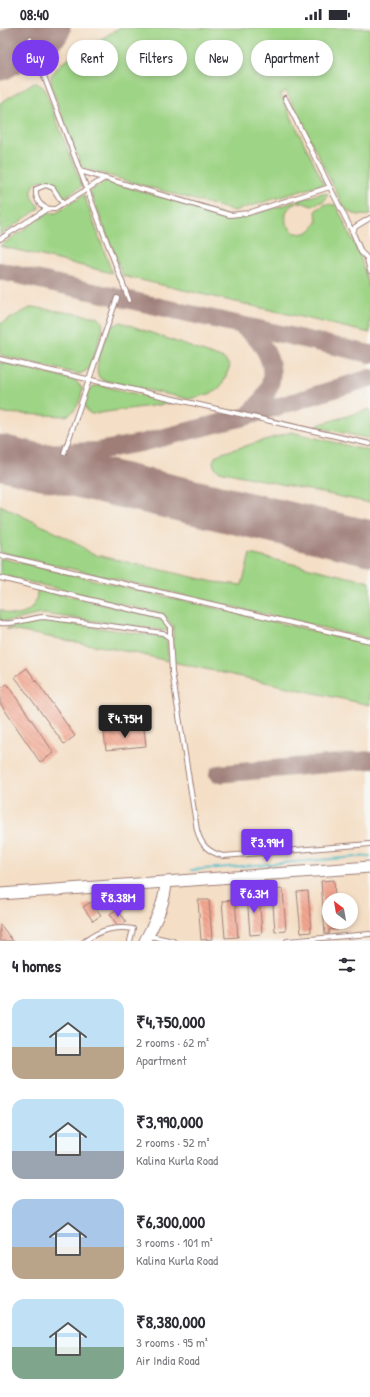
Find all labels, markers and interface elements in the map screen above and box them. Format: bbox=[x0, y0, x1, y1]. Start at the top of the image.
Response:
text: 08:40 bbox=[20, 4, 49, 25]
chip: Buy bbox=[12, 40, 59, 76]
chip: Rent bbox=[67, 40, 118, 76]
chip: Filters bbox=[126, 40, 187, 76]
chip: New bbox=[195, 40, 243, 76]
chip: Apartment bbox=[251, 40, 333, 76]
pin: ₹4.75M bbox=[92, 705, 158, 739]
text: ₹4.75M bbox=[108, 709, 142, 727]
pin: ₹3.99M bbox=[234, 829, 300, 863]
text: ₹3.99M bbox=[250, 833, 284, 851]
pin: ₹6.3M bbox=[226, 880, 282, 914]
pin: ₹8.38M bbox=[85, 884, 151, 918]
text: ₹6.3M bbox=[240, 884, 268, 902]
text: ₹8.38M bbox=[100, 888, 136, 906]
north arrow bbox=[322, 893, 358, 929]
map controls bbox=[322, 893, 358, 929]
text: 4 homes bbox=[12, 954, 61, 977]
icon: filters bbox=[336, 954, 358, 976]
text: ₹4,750,000 bbox=[136, 1010, 205, 1033]
icon: home bbox=[44, 1015, 92, 1063]
text: 2 rooms · 62 m² bbox=[136, 1033, 209, 1051]
text: Apartment bbox=[136, 1051, 187, 1069]
text: ₹3,990,000 bbox=[136, 1110, 203, 1133]
icon: home bbox=[44, 1115, 92, 1163]
text: 2 rooms · 52 m² bbox=[136, 1133, 209, 1151]
text: Kalina Kurla Road bbox=[136, 1151, 218, 1169]
text: ₹6,300,000 bbox=[136, 1210, 205, 1233]
icon: home bbox=[44, 1215, 92, 1263]
text: 3 rooms · 101 m² bbox=[136, 1233, 213, 1251]
text: Kalina Kurla Road bbox=[136, 1251, 218, 1269]
text: ₹8,380,000 bbox=[136, 1310, 205, 1333]
icon: home bbox=[44, 1315, 92, 1363]
text: 3 rooms · 95 m² bbox=[136, 1333, 208, 1351]
text: Air India Road bbox=[136, 1351, 200, 1369]

